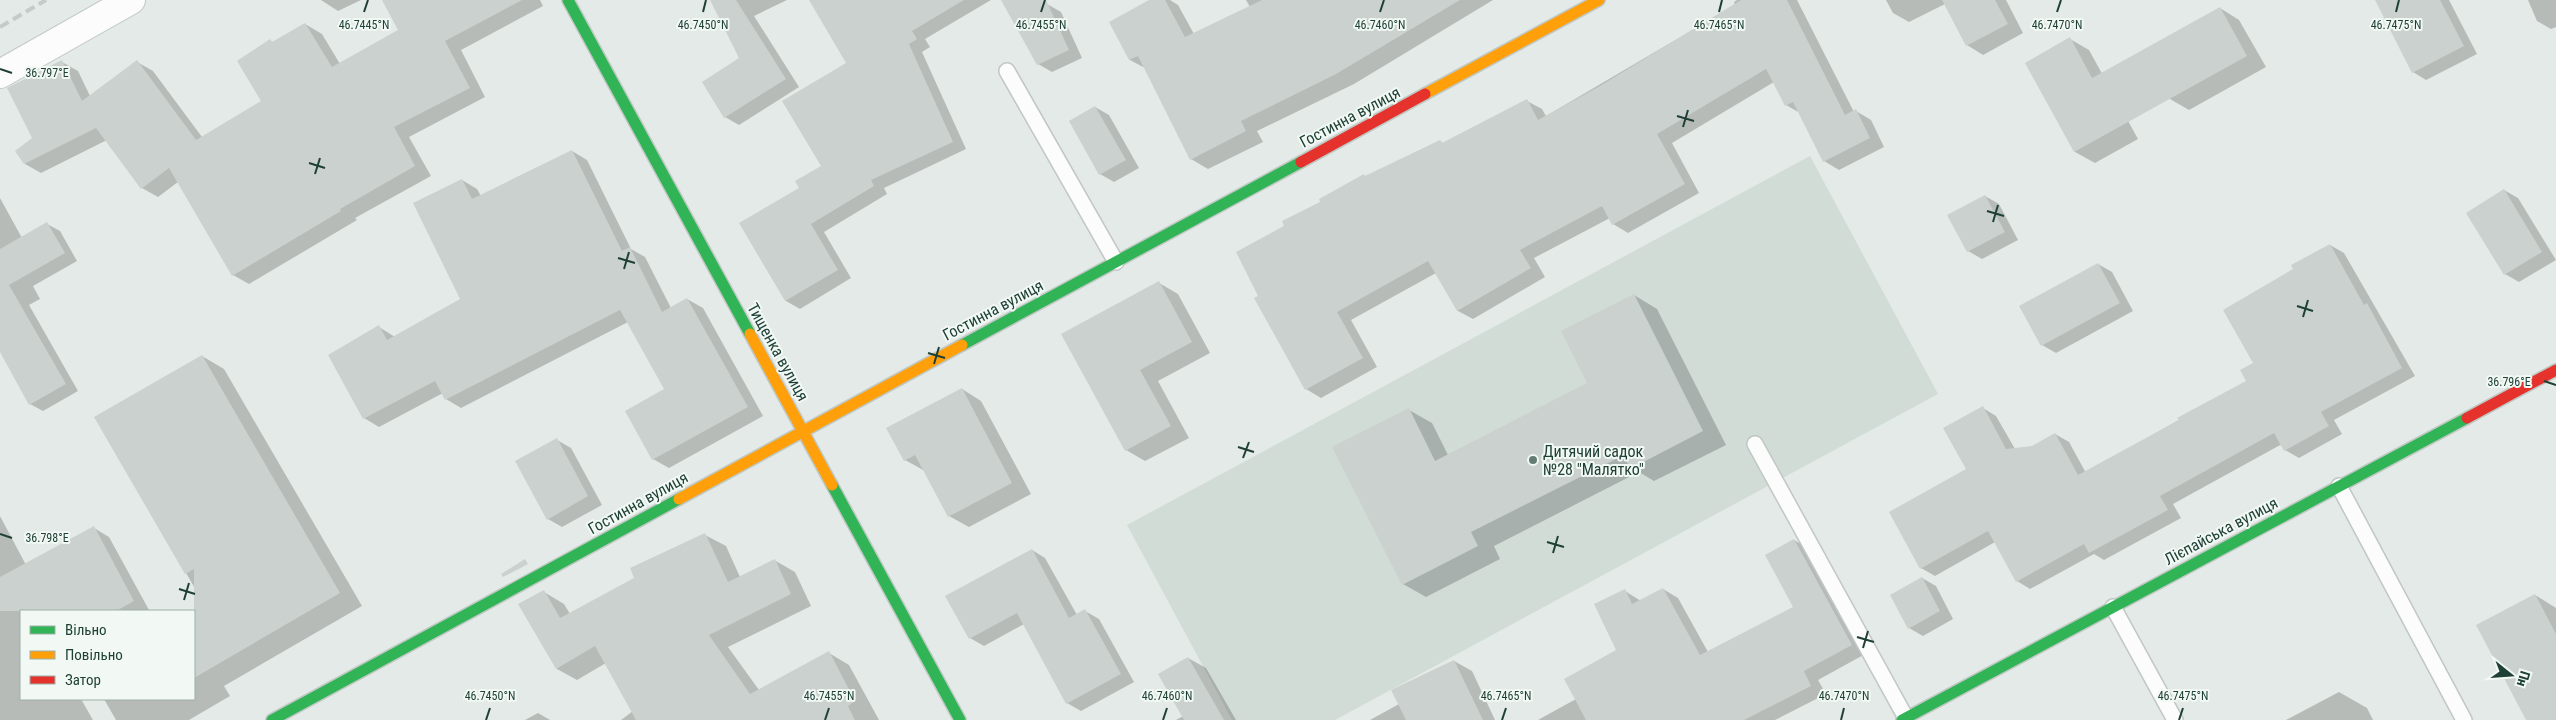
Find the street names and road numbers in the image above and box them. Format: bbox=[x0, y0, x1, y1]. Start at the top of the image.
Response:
street label: Гостинна вулиця bbox=[1296, 83, 1404, 151]
street label: Гостинна вулиця bbox=[939, 276, 1047, 344]
street label: Тищенка вулиця bbox=[743, 300, 813, 404]
street label: Гостинна вулиця bbox=[585, 468, 691, 538]
street label: Лієпайська вулиця bbox=[2161, 493, 2281, 569]

